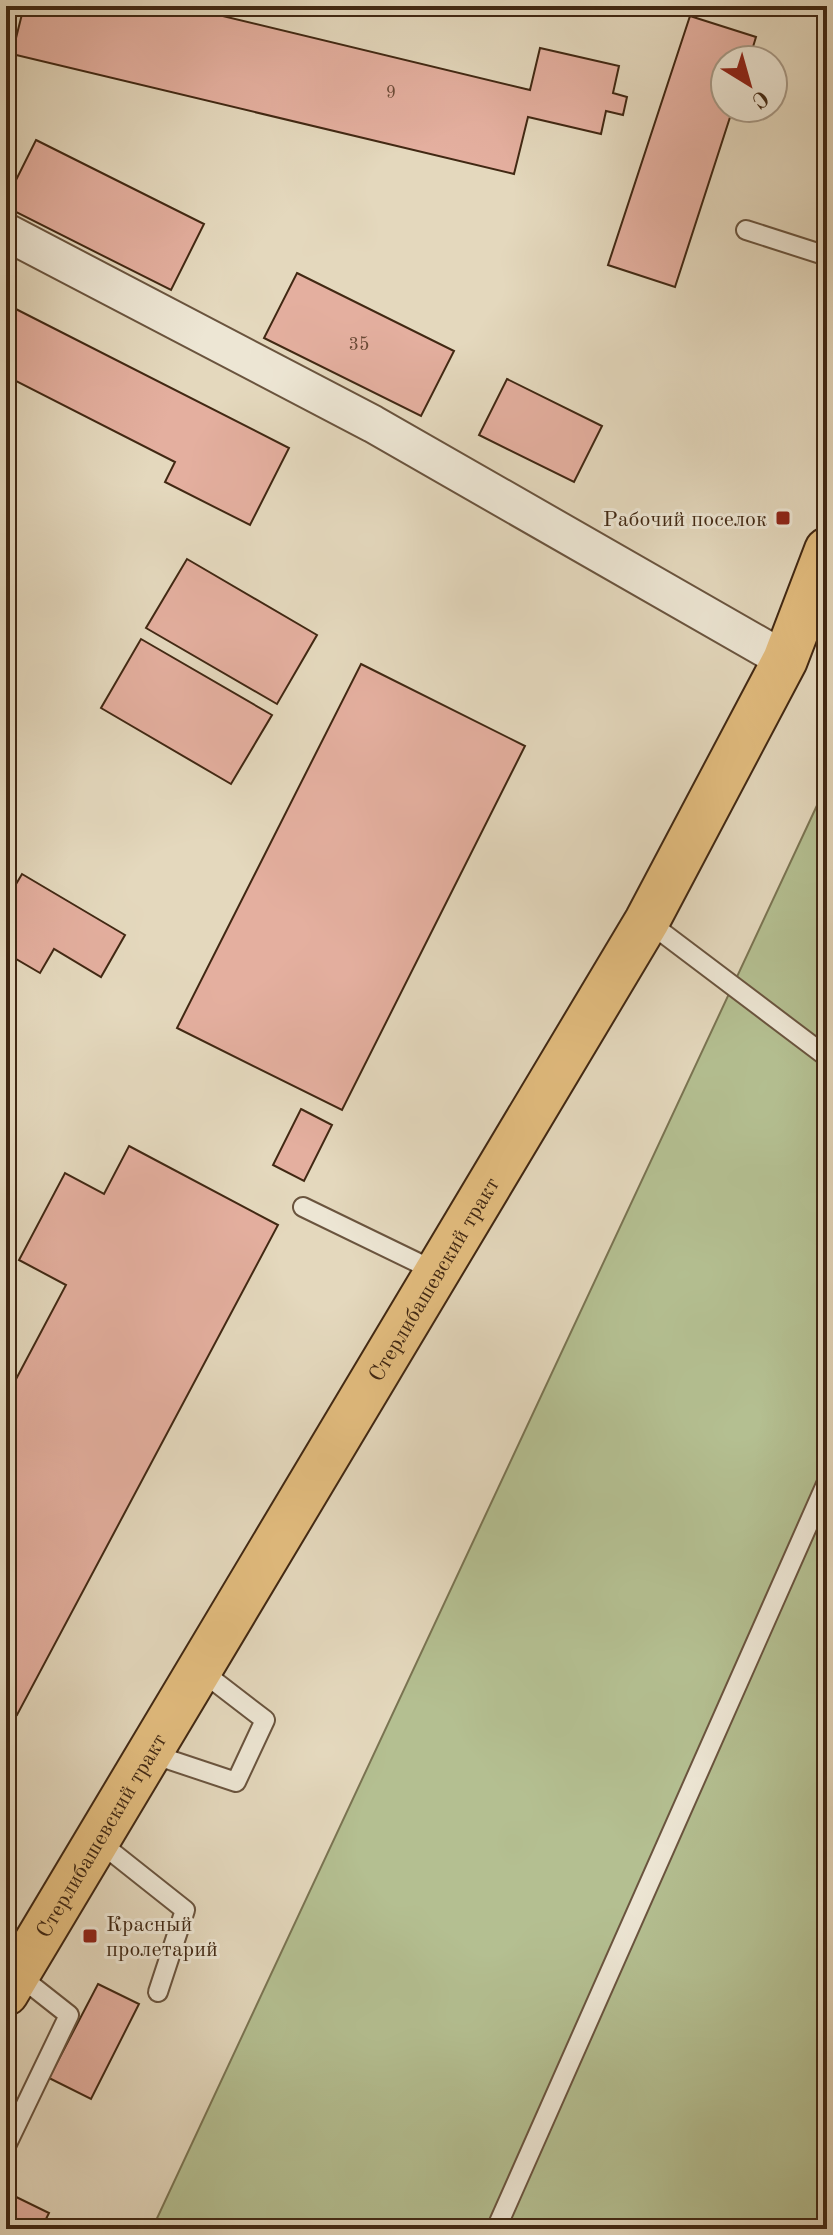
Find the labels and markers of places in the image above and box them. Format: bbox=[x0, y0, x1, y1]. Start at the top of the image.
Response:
place label: Рабочий поселок bbox=[603, 509, 767, 531]
marker: Рабочий поселок bbox=[774, 509, 792, 527]
place label: Красный пролетарий bbox=[106, 1914, 218, 1961]
marker: Красный пролетарий bbox=[81, 1927, 99, 1945]

